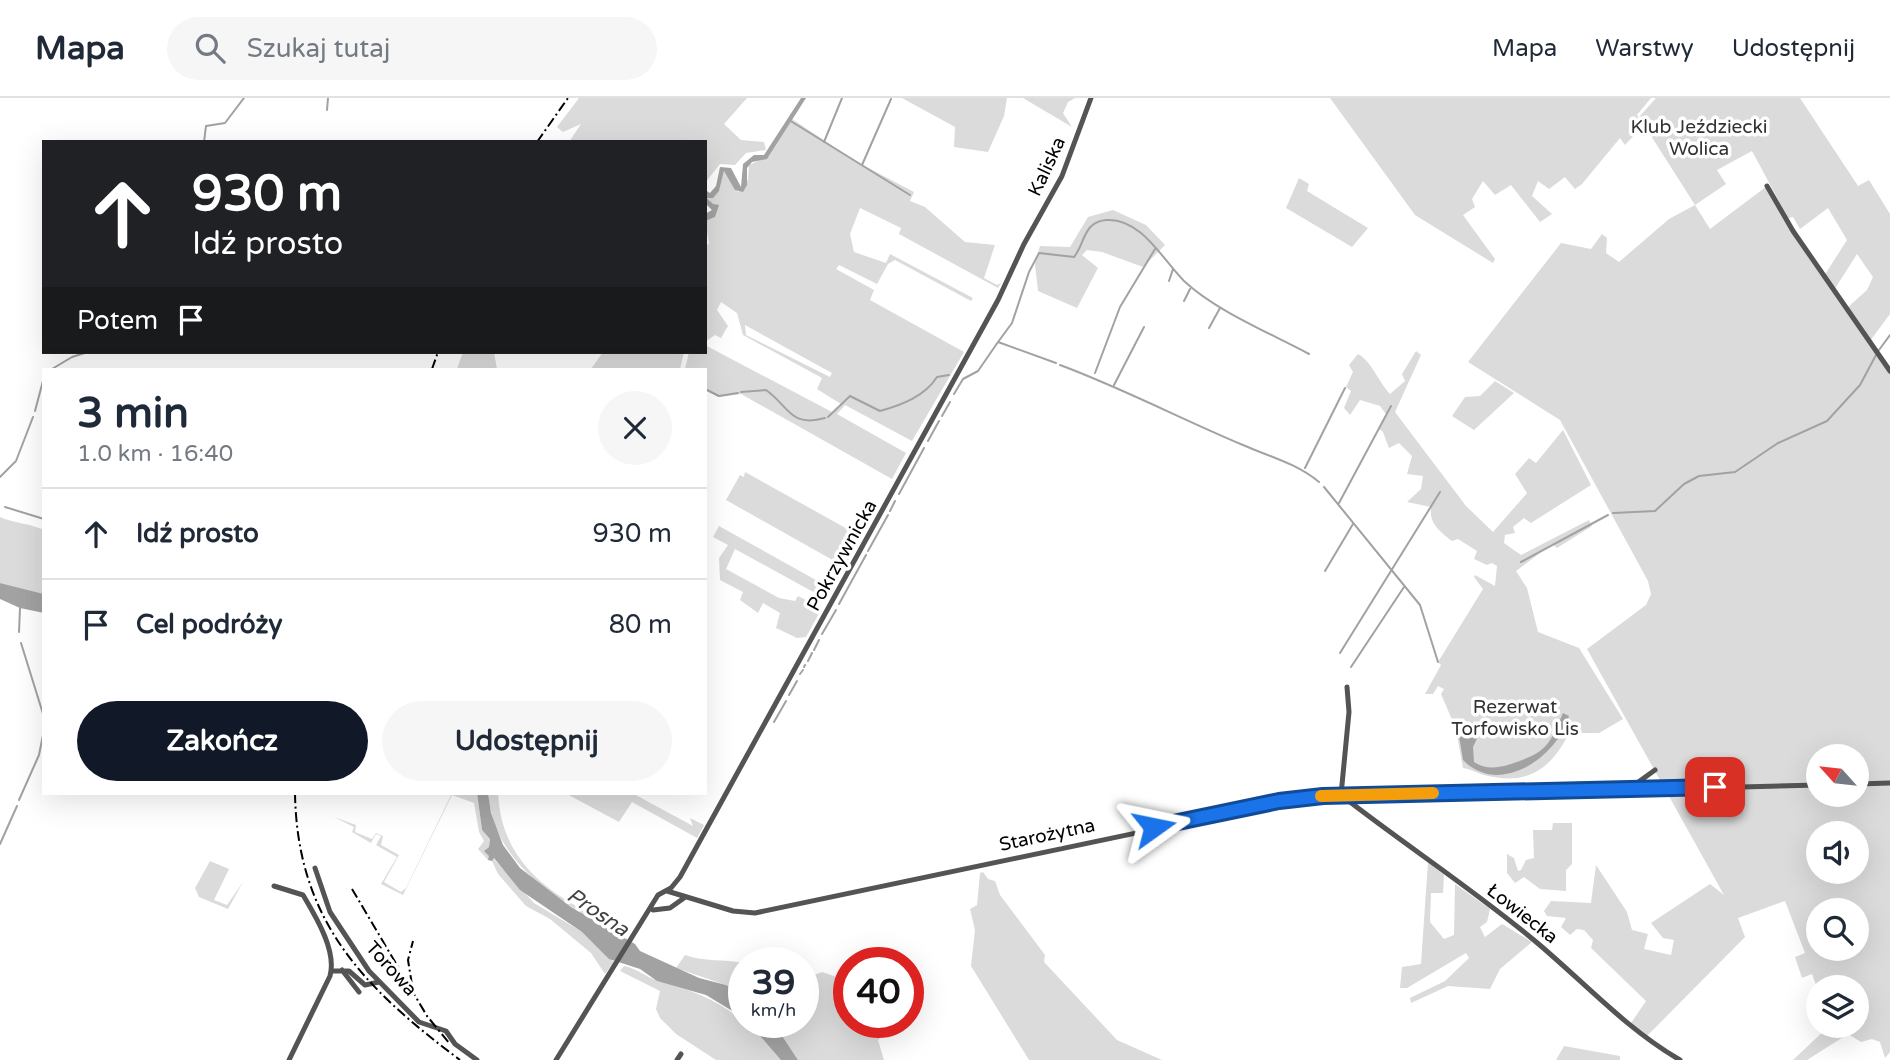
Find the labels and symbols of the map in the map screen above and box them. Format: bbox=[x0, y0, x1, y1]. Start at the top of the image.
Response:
park label: Klub Jeździecki Wolica bbox=[1630, 116, 1768, 160]
street label: Kaliska bbox=[1024, 133, 1070, 200]
street label: Pokrzywnicka bbox=[802, 496, 881, 615]
park label: Rezerwat Torfowisko Lis bbox=[1451, 696, 1579, 740]
north arrow bbox=[1806, 744, 1869, 807]
pin bbox=[1685, 757, 1745, 817]
position arrow bbox=[1117, 790, 1191, 864]
street label: Starożytna bbox=[997, 814, 1097, 856]
street label: Łowiecka bbox=[1483, 879, 1562, 948]
water label: Prosna bbox=[562, 883, 634, 943]
street label: Torowa bbox=[361, 937, 421, 1001]
speed limit sign: 40 bbox=[833, 947, 924, 1038]

